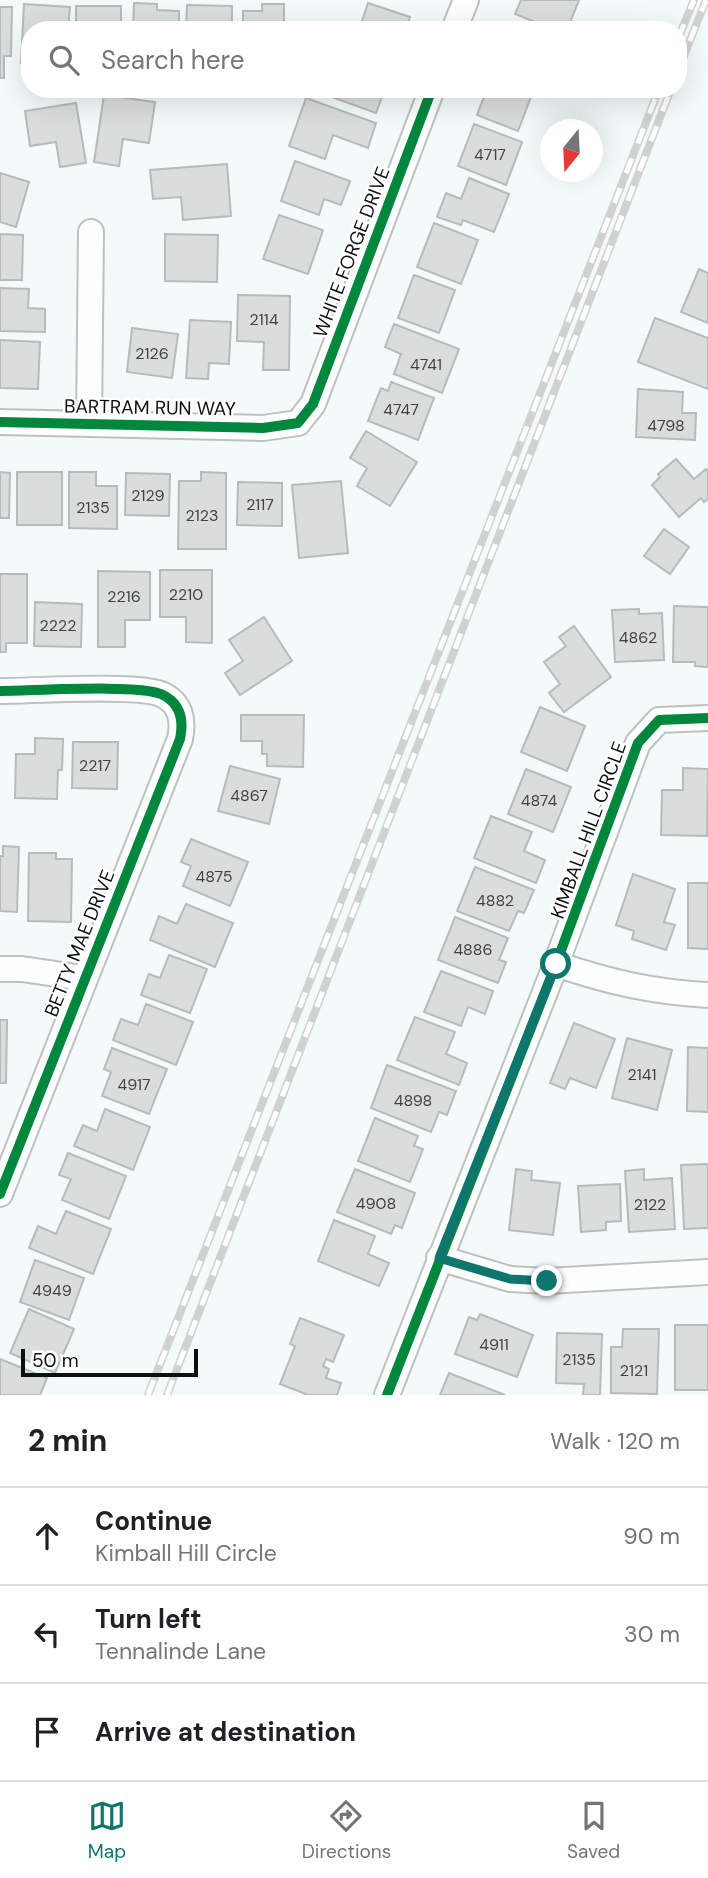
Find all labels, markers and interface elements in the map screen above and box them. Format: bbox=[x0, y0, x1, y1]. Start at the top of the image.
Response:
search box bbox=[21, 21, 687, 98]
icon: search bbox=[45, 41, 83, 79]
text: Search here bbox=[101, 43, 244, 77]
north arrow bbox=[540, 119, 603, 182]
house number: 4717 bbox=[474, 144, 506, 165]
street label: WHITE FORGE DRIVE bbox=[307, 163, 396, 341]
house number: 2114 bbox=[250, 309, 279, 330]
house number: 2126 bbox=[135, 343, 169, 364]
house number: 4741 bbox=[410, 354, 442, 375]
street label: BARTRAM RUN WAY bbox=[64, 394, 236, 421]
house number: 4747 bbox=[383, 399, 419, 420]
house number: 4798 bbox=[647, 415, 685, 436]
house number: 2129 bbox=[131, 485, 165, 506]
house number: 2117 bbox=[246, 494, 274, 515]
house number: 2135 bbox=[76, 497, 110, 518]
house number: 2123 bbox=[186, 505, 218, 526]
house number: 2210 bbox=[169, 584, 203, 605]
house number: 2216 bbox=[107, 586, 141, 607]
house number: 2222 bbox=[40, 615, 76, 636]
house number: 4862 bbox=[619, 627, 657, 648]
street label: KIMBALL HILL CIRCLE bbox=[545, 738, 632, 922]
house number: 2217 bbox=[79, 755, 111, 776]
house number: 4867 bbox=[230, 785, 268, 806]
house number: 4874 bbox=[521, 790, 557, 811]
street label: BETTY MAE DRIVE bbox=[39, 866, 120, 1020]
house number: 4875 bbox=[196, 866, 232, 887]
house number: 4882 bbox=[476, 890, 514, 911]
house number: 4886 bbox=[453, 939, 493, 960]
route start bbox=[540, 948, 571, 979]
house number: 2141 bbox=[628, 1064, 656, 1085]
house number: 4917 bbox=[117, 1074, 151, 1095]
house number: 4898 bbox=[394, 1090, 432, 1111]
house number: 4908 bbox=[356, 1193, 396, 1214]
house number: 2122 bbox=[634, 1194, 666, 1215]
route end bbox=[531, 1265, 562, 1296]
house number: 4949 bbox=[32, 1280, 72, 1301]
house number: 4911 bbox=[479, 1334, 509, 1355]
scale bar bbox=[21, 1346, 198, 1378]
text: 50 m bbox=[32, 1348, 79, 1373]
house number: 2135 bbox=[562, 1349, 596, 1370]
house number: 2121 bbox=[620, 1360, 648, 1381]
text: 2 min bbox=[28, 1421, 107, 1460]
text: Walk · 120 m bbox=[550, 1426, 680, 1456]
text: Continue bbox=[95, 1504, 212, 1538]
icon: ahead bbox=[28, 1517, 66, 1555]
text: 90 m bbox=[623, 1521, 680, 1551]
text: Kimball Hill Circle bbox=[95, 1538, 277, 1568]
text: Turn left bbox=[95, 1602, 202, 1636]
icon: left bbox=[28, 1615, 66, 1653]
text: 30 m bbox=[624, 1619, 680, 1649]
text: Tennalinde Lane bbox=[95, 1636, 266, 1666]
icon: arrive bbox=[28, 1713, 66, 1751]
text: Arrive at destination bbox=[95, 1715, 356, 1749]
tab: Map bbox=[88, 1797, 126, 1864]
tab: Directions bbox=[302, 1797, 391, 1864]
tab: Saved bbox=[567, 1797, 620, 1864]

